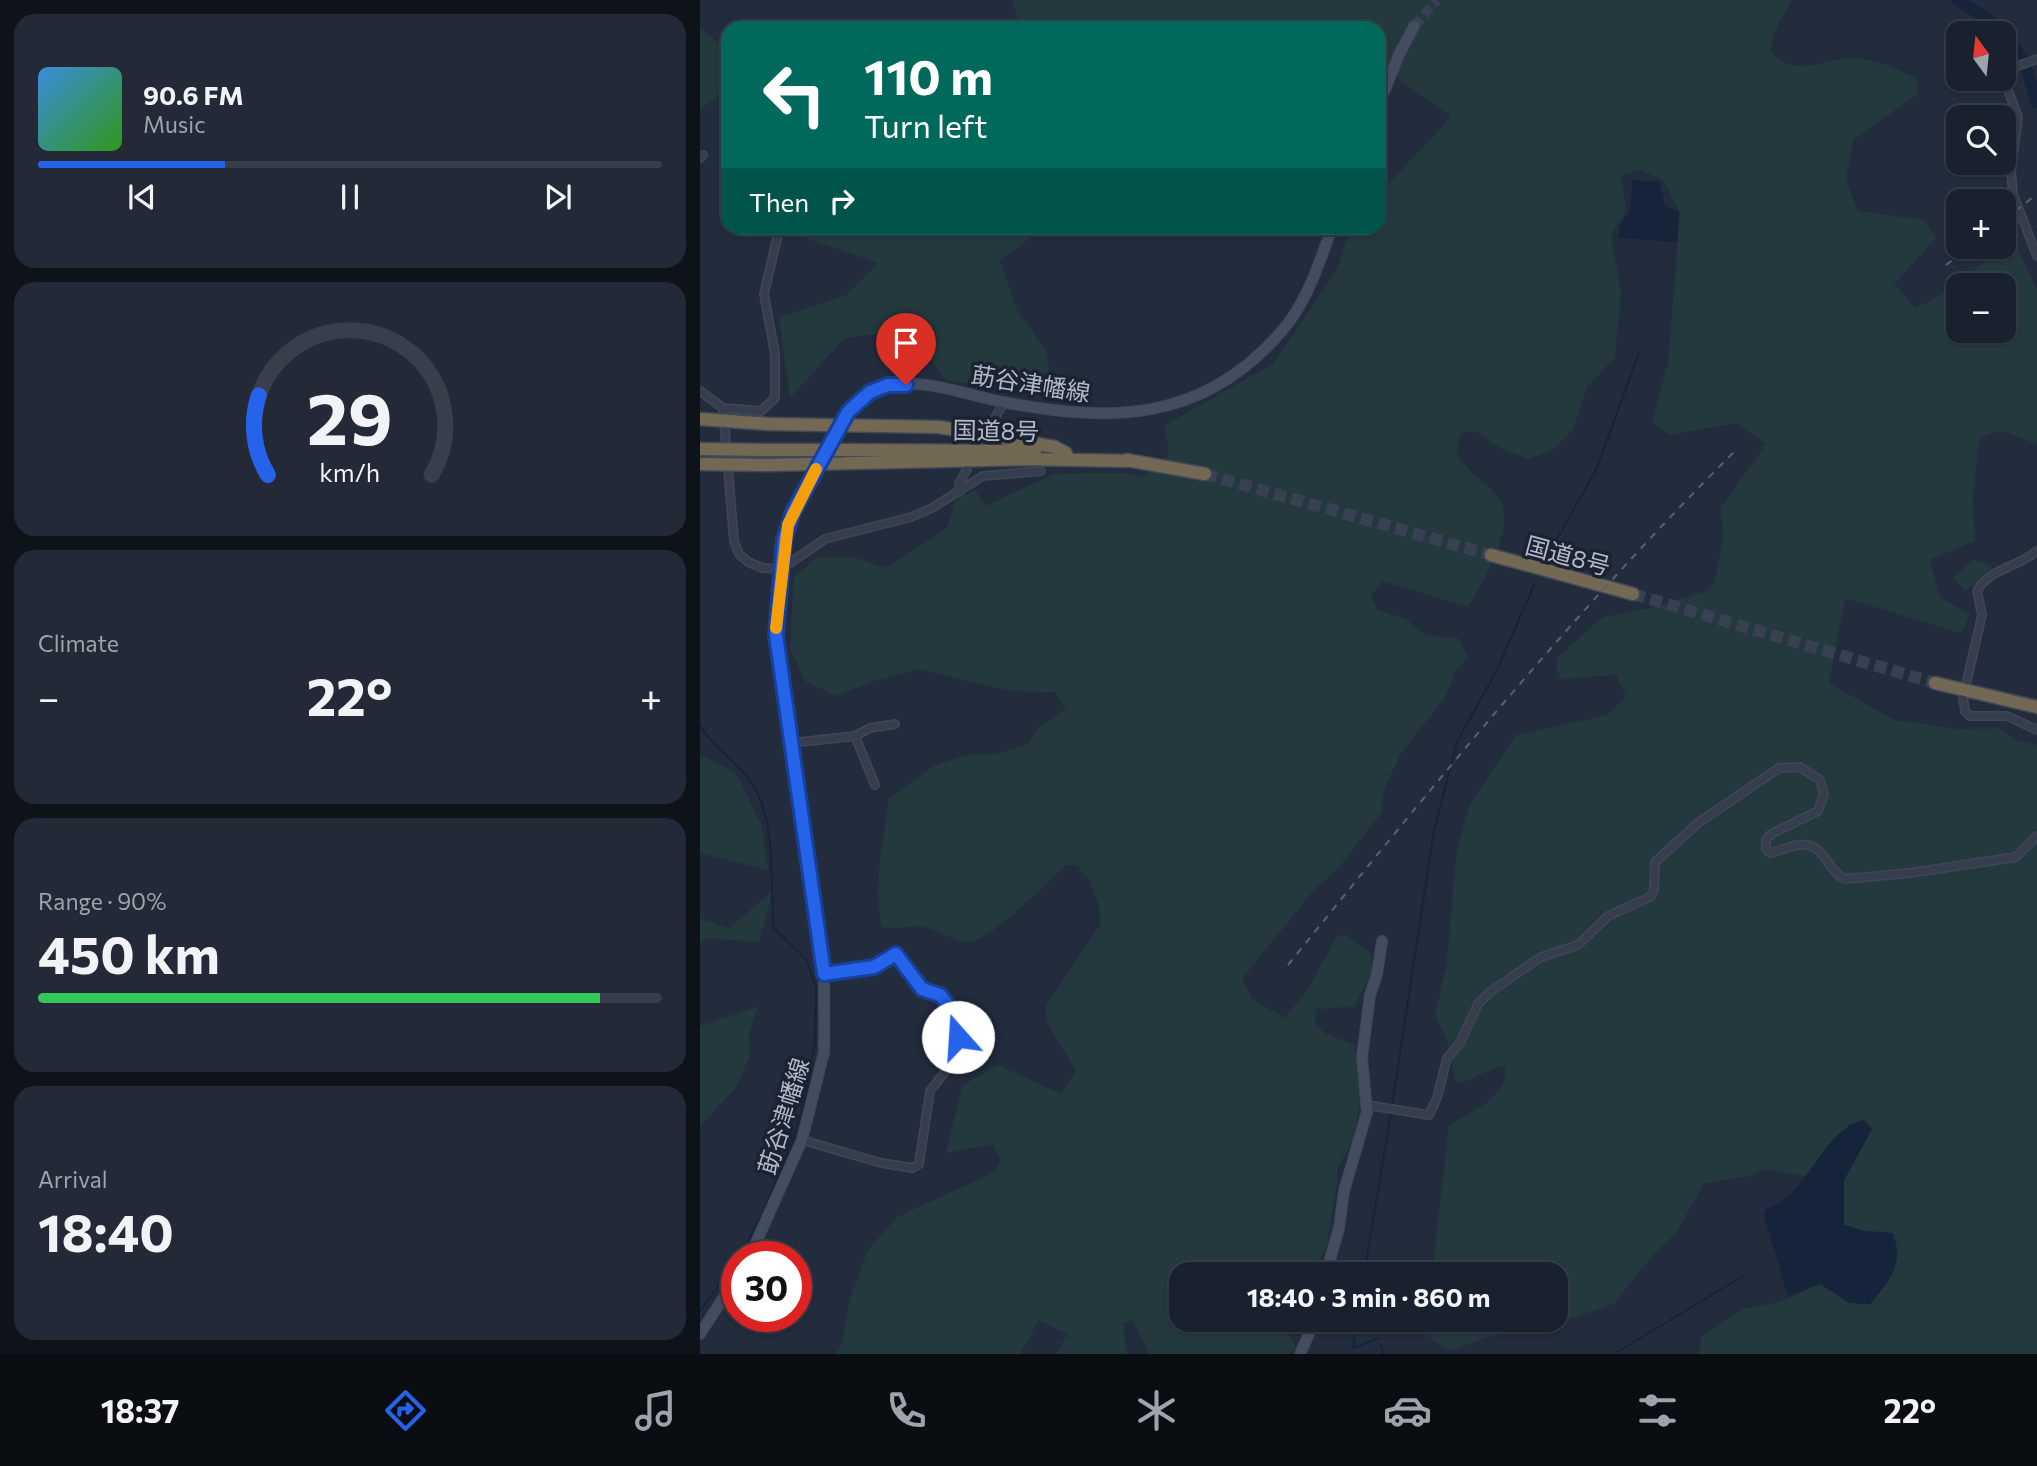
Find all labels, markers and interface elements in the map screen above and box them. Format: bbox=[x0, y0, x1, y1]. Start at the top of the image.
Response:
north arrow bbox=[1946, 21, 2016, 91]
map controls bbox=[1946, 21, 2016, 343]
text: 110 m bbox=[864, 45, 993, 105]
icon: left bbox=[749, 49, 840, 140]
text: 90.6 FM bbox=[143, 79, 244, 110]
text: Turn left bbox=[864, 105, 988, 145]
button: search bbox=[1946, 105, 2016, 175]
text: Music bbox=[143, 110, 206, 138]
icon: previous bbox=[123, 178, 161, 216]
icon: pause bbox=[331, 178, 369, 216]
icon: next bbox=[539, 178, 577, 216]
icon: right bbox=[823, 182, 861, 220]
text: Then bbox=[749, 186, 809, 217]
button: + bbox=[1946, 189, 2016, 259]
button: − bbox=[1946, 273, 2016, 343]
pin bbox=[876, 313, 936, 385]
icon: arrive bbox=[887, 324, 925, 362]
street label: 莇谷津幡線 bbox=[969, 359, 1093, 407]
text: 29 bbox=[307, 371, 393, 460]
street label: 国道8号 bbox=[952, 415, 1040, 445]
text: km/h bbox=[320, 457, 380, 487]
street label: 国道8号 bbox=[1522, 530, 1614, 580]
text: Climate bbox=[38, 629, 119, 657]
text: 22° bbox=[307, 663, 392, 727]
text: − bbox=[38, 673, 60, 720]
text: + bbox=[640, 673, 662, 720]
text: Range · 90% bbox=[38, 887, 166, 915]
text: 450 km bbox=[38, 921, 220, 985]
position arrow bbox=[921, 1000, 995, 1074]
street label: 莇谷津幡線 bbox=[752, 1054, 814, 1178]
text: Arrival bbox=[38, 1165, 108, 1193]
text: 18:40 bbox=[38, 1199, 174, 1263]
speed limit sign: 30 bbox=[721, 1241, 812, 1332]
text: 18:40 · 3 min · 860 m bbox=[1247, 1281, 1490, 1312]
icon: directions bbox=[381, 1386, 430, 1435]
icon: music bbox=[631, 1386, 680, 1435]
icon: phone bbox=[882, 1386, 931, 1435]
icon: climate bbox=[1132, 1386, 1181, 1435]
icon: car bbox=[1383, 1386, 1432, 1435]
icon: filters bbox=[1633, 1386, 1682, 1435]
text: 18:37 bbox=[101, 1390, 179, 1430]
text: 22° bbox=[1883, 1390, 1936, 1430]

